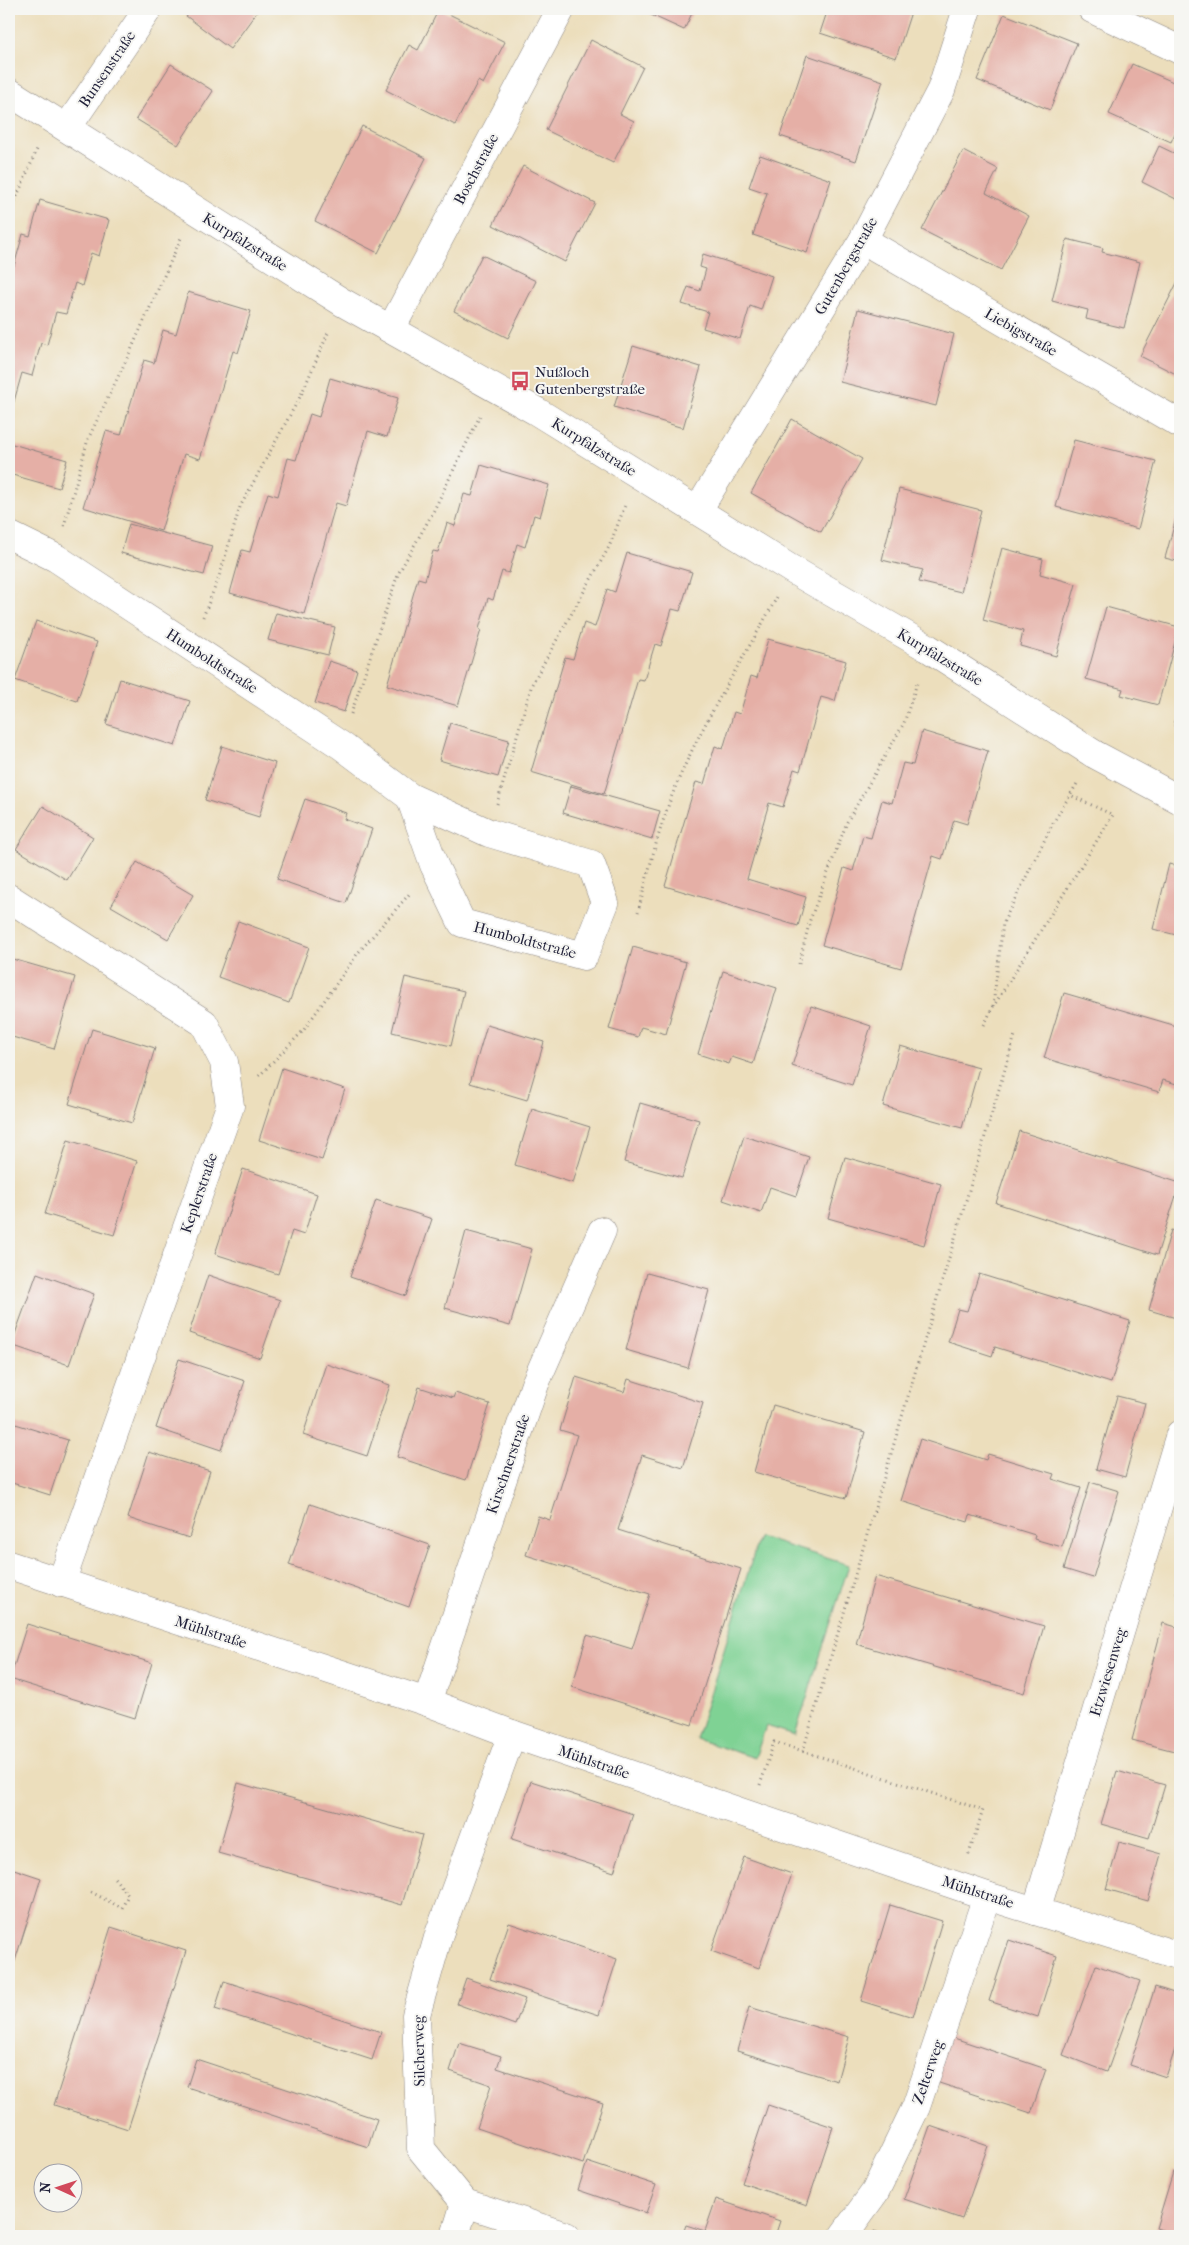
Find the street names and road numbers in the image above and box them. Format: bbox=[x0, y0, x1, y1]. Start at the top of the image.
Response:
street label: Bunsenstraße bbox=[75, 27, 140, 111]
street label: Boschstraße bbox=[450, 130, 502, 208]
street label: Kurpfalzstraße bbox=[199, 209, 291, 275]
street label: Gutenbergstraße bbox=[811, 213, 882, 318]
street label: Liebigstraße bbox=[982, 304, 1061, 360]
street label: Kurpfalzstraße bbox=[548, 414, 640, 480]
street label: Kurpfalzstraße bbox=[894, 624, 986, 690]
street label: Humboldtstraße bbox=[163, 625, 262, 698]
street label: Humboldtstraße bbox=[472, 918, 579, 962]
street label: Keplerstraße bbox=[177, 1150, 221, 1236]
street label: Kirschnerstraße bbox=[482, 1411, 534, 1516]
street label: Mühlstraße bbox=[173, 1612, 250, 1652]
street label: Etzwiesenweg bbox=[1086, 1625, 1130, 1719]
street label: Mühlstraße bbox=[556, 1741, 633, 1783]
street label: Mühlstraße bbox=[940, 1872, 1017, 1912]
street label: Silcherweg bbox=[409, 2014, 429, 2087]
street label: Zelterweg bbox=[909, 2036, 948, 2107]

